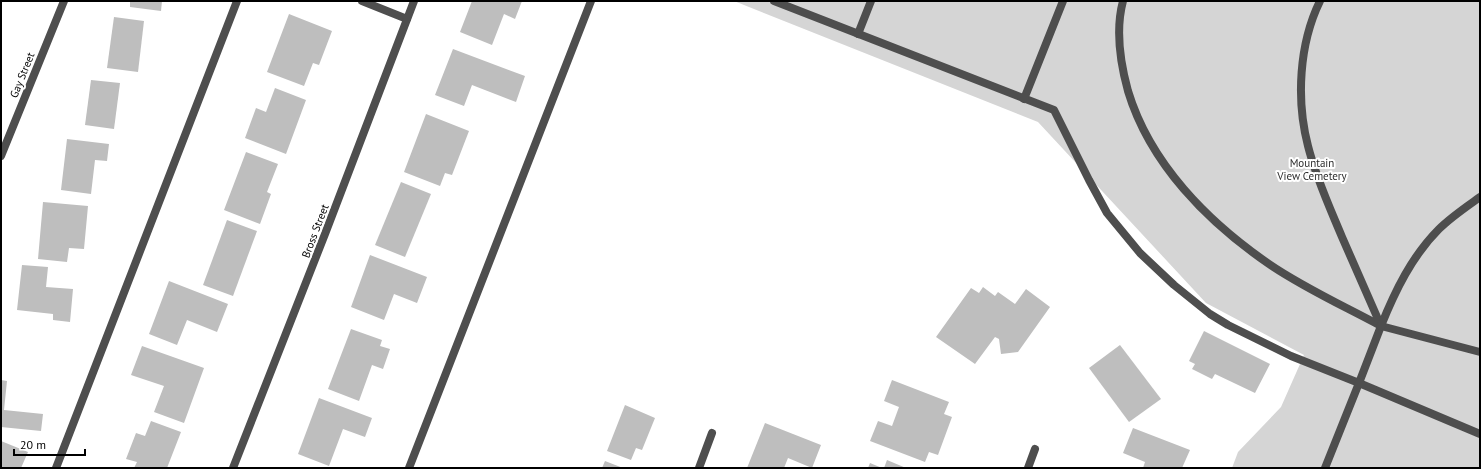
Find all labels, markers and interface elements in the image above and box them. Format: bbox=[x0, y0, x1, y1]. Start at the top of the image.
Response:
street label: Gay Street bbox=[7, 50, 38, 100]
park label: Mountain View Cemetery bbox=[1276, 156, 1348, 183]
street label: Bross Street bbox=[298, 202, 332, 260]
scale bar bbox=[14, 431, 85, 457]
text: 20 m bbox=[20, 437, 46, 452]

